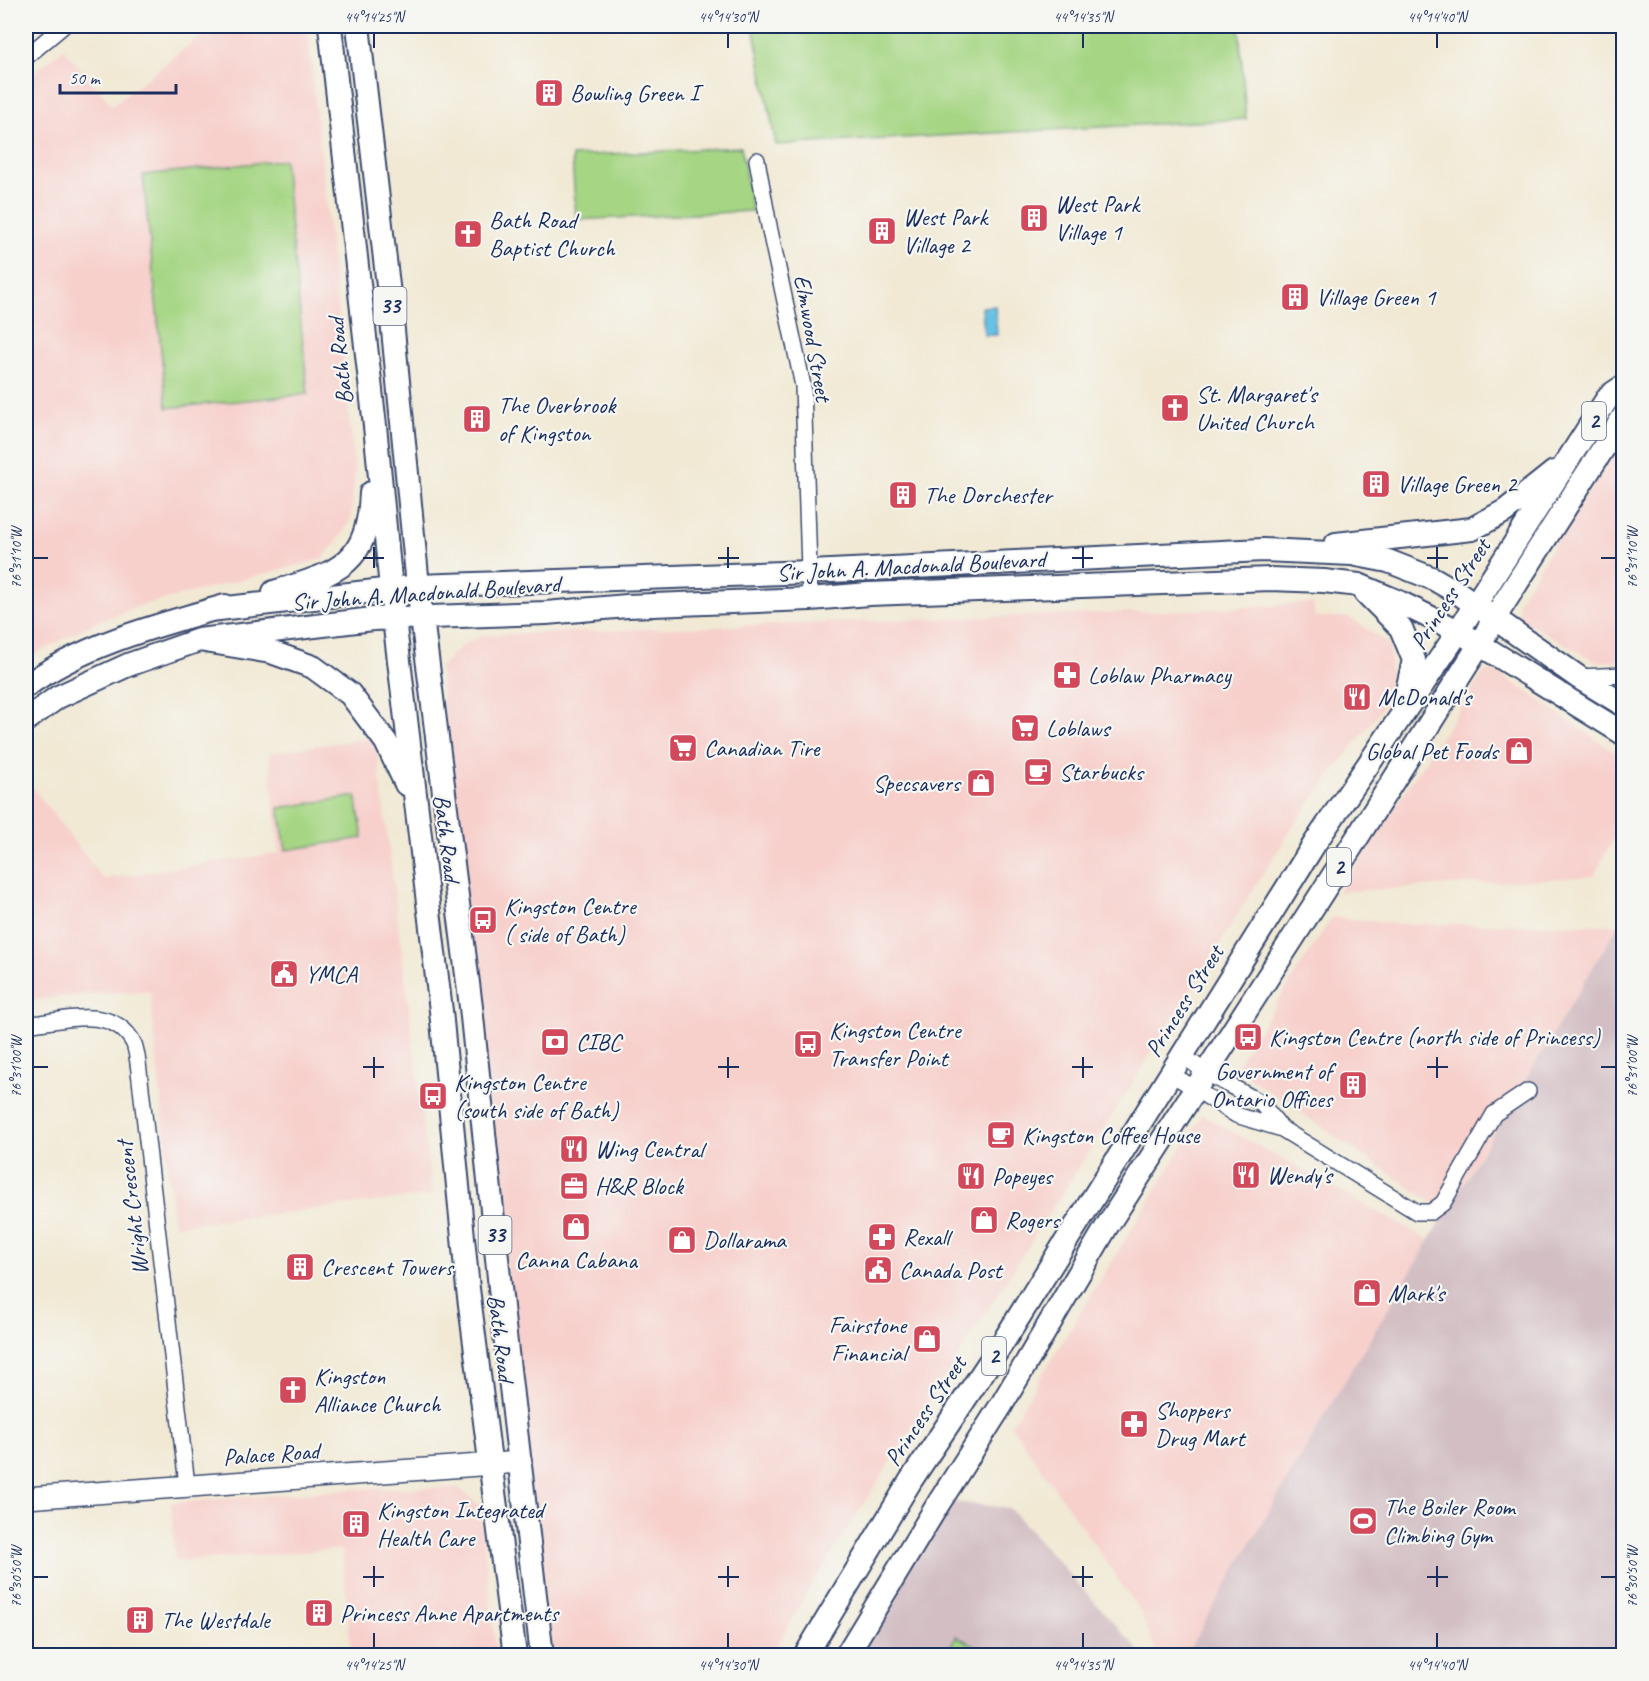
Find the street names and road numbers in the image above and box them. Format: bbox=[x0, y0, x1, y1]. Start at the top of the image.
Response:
street label: Elmwood Street bbox=[787, 272, 839, 406]
road number: 33 bbox=[374, 287, 406, 325]
street label: Bath Road bbox=[320, 312, 359, 406]
road number: 2 bbox=[1582, 402, 1606, 440]
street label: Princess Street bbox=[1403, 531, 1498, 655]
street label: Sir John A. Macdonald Boulevard bbox=[776, 544, 1050, 588]
street label: Sir John A. Macdonald Boulevard bbox=[291, 568, 565, 617]
street label: Bath Road bbox=[427, 793, 468, 887]
road number: 2 bbox=[1327, 848, 1351, 886]
street label: Princess Street bbox=[1138, 938, 1231, 1062]
street label: Wright Crescent bbox=[109, 1136, 155, 1277]
road number: 33 bbox=[478, 1216, 512, 1254]
street label: Bath Road bbox=[481, 1293, 522, 1387]
road number: 2 bbox=[982, 1337, 1006, 1375]
street label: Princess Street bbox=[877, 1349, 974, 1472]
street label: Palace Road bbox=[222, 1435, 324, 1472]

